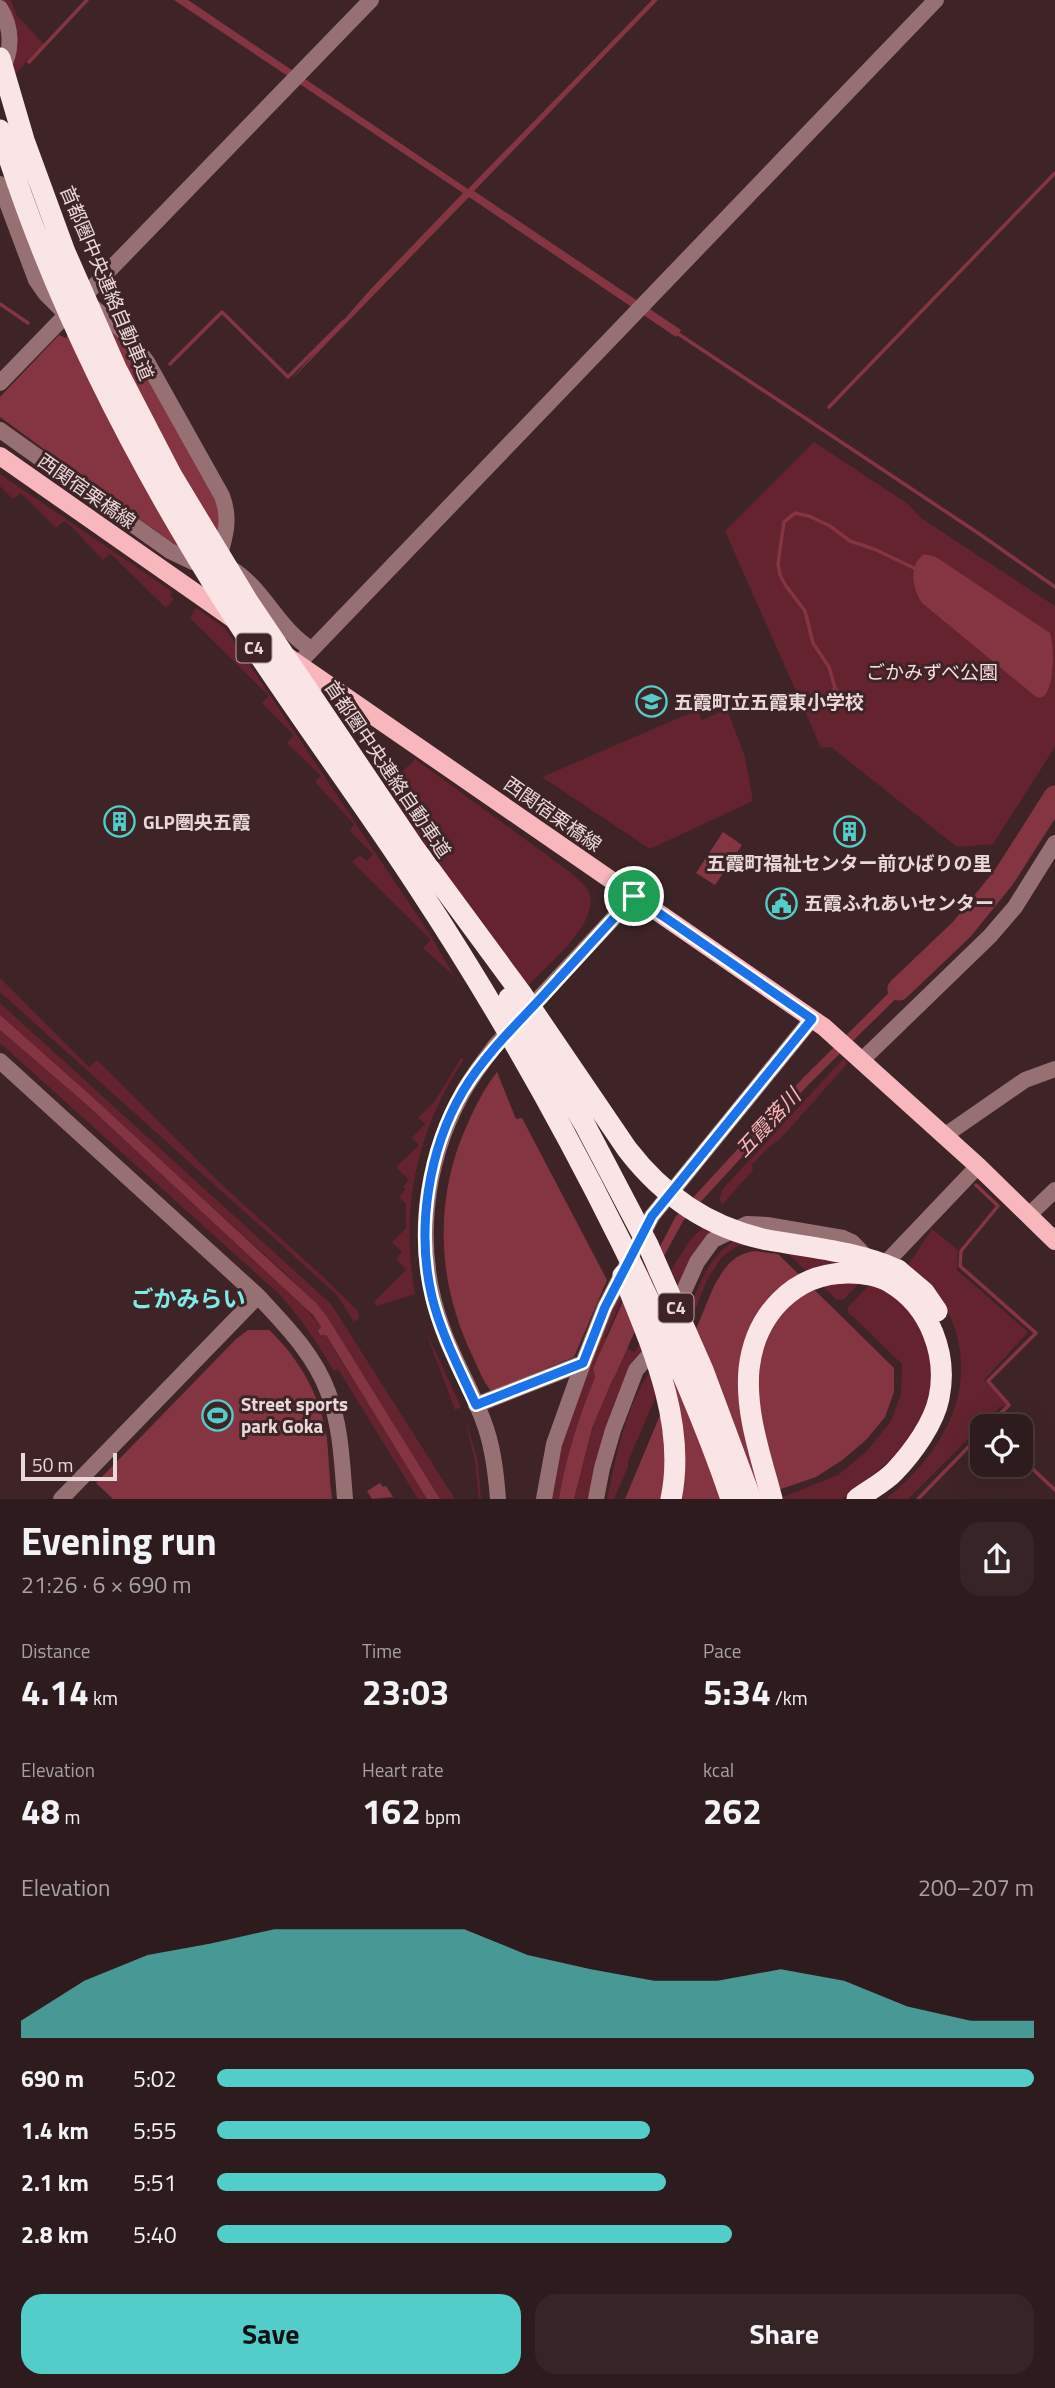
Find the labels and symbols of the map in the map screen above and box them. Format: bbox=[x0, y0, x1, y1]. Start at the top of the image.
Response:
street label: 首都圏中央連絡自動車道 bbox=[53, 181, 162, 385]
street label: 西関宿栗橋線 bbox=[32, 446, 142, 535]
road number: C4 bbox=[236, 634, 272, 662]
park label: ごかみずべ公園 bbox=[866, 657, 998, 686]
street label: 首都圏中央連絡自動車道 bbox=[318, 674, 459, 863]
school or university icon: 五霞町立五霞東小学校 bbox=[634, 685, 668, 719]
place label: 五霞町立五霞東小学校 bbox=[674, 687, 864, 716]
street label: 西関宿栗橋線 bbox=[498, 769, 608, 858]
building icon: GLP圏央五霞 bbox=[103, 805, 137, 839]
place label: GLP圏央五霞 bbox=[143, 807, 251, 836]
building icon: 五霞町福祉センター前ひばりの里 bbox=[832, 815, 866, 849]
place label: 五霞町福祉センター前ひばりの里 bbox=[706, 848, 992, 877]
pin bbox=[604, 866, 664, 926]
public building icon: 五霞ふれあいセンター bbox=[764, 886, 798, 920]
place label: 五霞ふれあいセンター bbox=[804, 888, 994, 917]
water label: 五霞落川 bbox=[727, 1079, 809, 1164]
district label: ごかみらい bbox=[131, 1281, 246, 1316]
road number: C4 bbox=[658, 1294, 694, 1322]
place label: Street sports park Goka bbox=[241, 1389, 348, 1440]
sports icon: Street sports park Goka bbox=[201, 1398, 235, 1432]
scale bar bbox=[21, 1450, 117, 1482]

